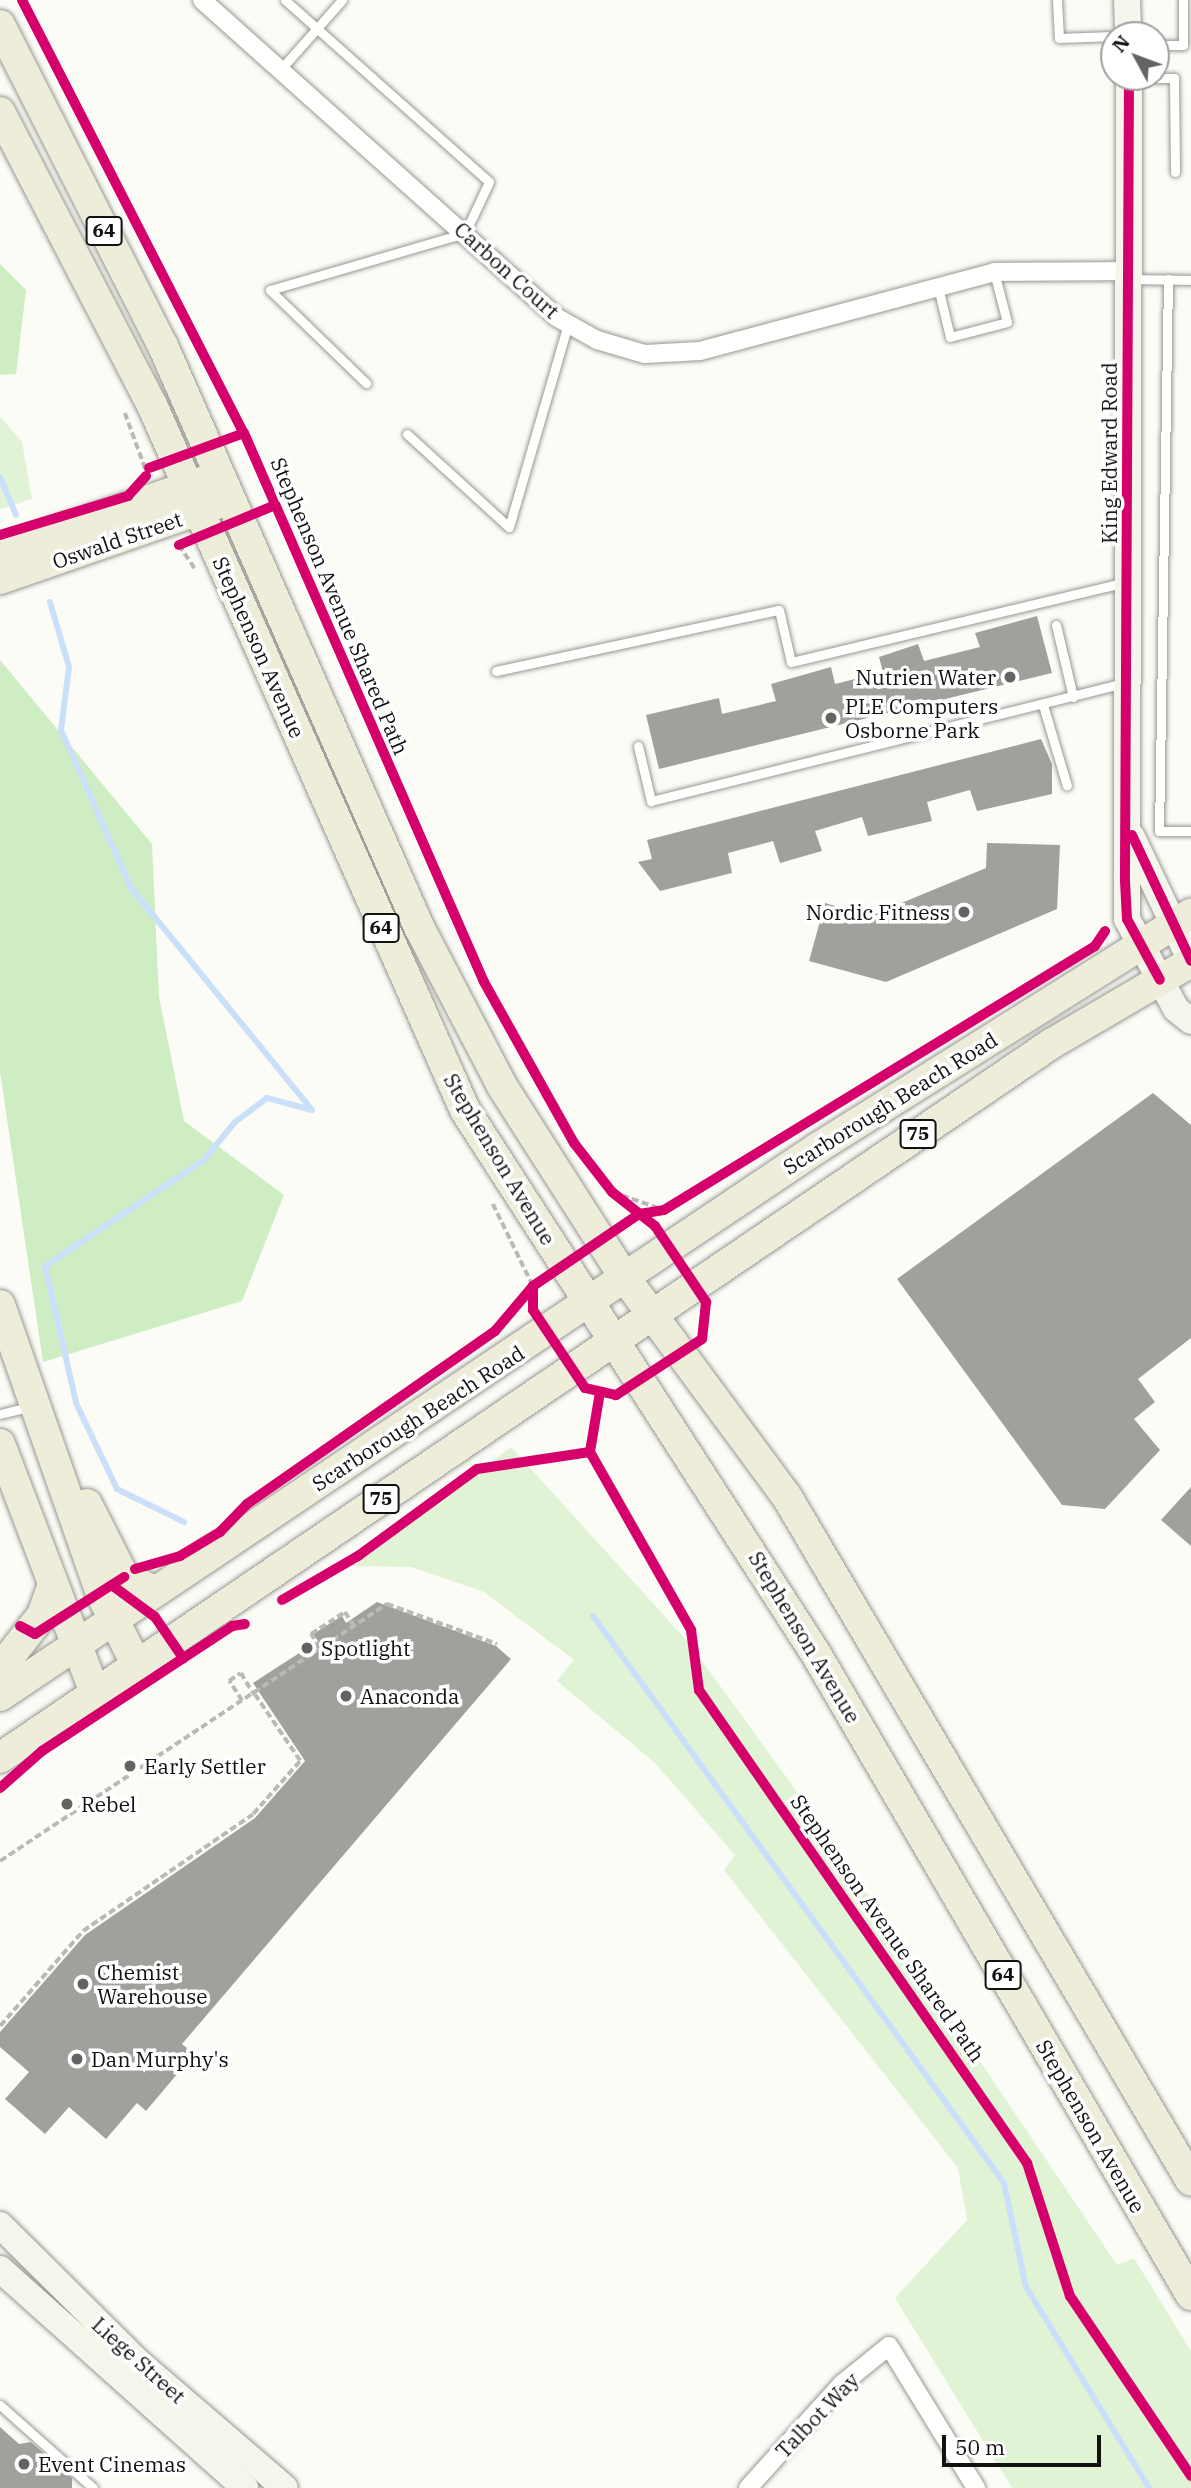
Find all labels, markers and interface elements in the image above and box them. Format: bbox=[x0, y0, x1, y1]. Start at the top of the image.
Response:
north arrow bbox=[1100, 21, 1170, 91]
text: N bbox=[1107, 30, 1135, 57]
road number: 64 bbox=[85, 216, 123, 246]
street label: Carbon Court bbox=[449, 216, 565, 324]
street label: King Edward Road bbox=[1096, 362, 1122, 544]
street label: Stephenson Avenue Shared Path bbox=[266, 453, 414, 759]
street label: Oswald Street bbox=[49, 506, 185, 574]
street label: Stephenson Avenue bbox=[208, 552, 310, 742]
place label: Nutrien Water bbox=[855, 664, 996, 690]
marker: Nutrien Water bbox=[1002, 669, 1018, 685]
place label: PLE Computers Osborne Park bbox=[845, 693, 998, 743]
marker: PLE Computers Osborne Park bbox=[823, 710, 839, 726]
place label: Nordic Fitness bbox=[806, 899, 950, 925]
marker: Nordic Fitness bbox=[956, 904, 972, 920]
road number: 64 bbox=[362, 912, 400, 944]
street label: Scarborough Beach Road bbox=[778, 1027, 1002, 1179]
street label: Stephenson Avenue bbox=[439, 1069, 561, 1249]
road number: 75 bbox=[899, 1118, 937, 1150]
street label: Scarborough Beach Road bbox=[307, 1340, 529, 1496]
road number: 75 bbox=[362, 1484, 400, 1514]
street label: Stephenson Avenue bbox=[744, 1547, 866, 1727]
place label: Spotlight bbox=[321, 1635, 410, 1661]
marker: Spotlight bbox=[299, 1640, 315, 1656]
place label: Anaconda bbox=[360, 1683, 459, 1709]
marker: Anaconda bbox=[338, 1688, 354, 1704]
place label: Early Settler bbox=[144, 1753, 266, 1779]
marker: Early Settler bbox=[122, 1758, 138, 1774]
street label: Stephenson Avenue Shared Path bbox=[786, 1789, 990, 2067]
place label: Rebel bbox=[81, 1791, 136, 1817]
marker: Rebel bbox=[59, 1796, 75, 1812]
place label: Chemist Warehouse bbox=[97, 1959, 208, 2009]
road number: 64 bbox=[984, 1960, 1022, 1991]
marker: Chemist Warehouse bbox=[75, 1976, 91, 1992]
street label: Stephenson Avenue bbox=[1031, 2035, 1151, 2217]
place label: Dan Murphy's bbox=[91, 2046, 229, 2072]
marker: Dan Murphy's bbox=[69, 2051, 85, 2067]
street label: Liege Street bbox=[87, 2312, 191, 2408]
street label: Talbot Way bbox=[770, 2367, 864, 2463]
scale bar bbox=[946, 2422, 1105, 2466]
text: 50 m bbox=[955, 2433, 1005, 2461]
place label: Event Cinemas bbox=[38, 2451, 186, 2477]
marker: Event Cinemas bbox=[16, 2456, 32, 2472]

